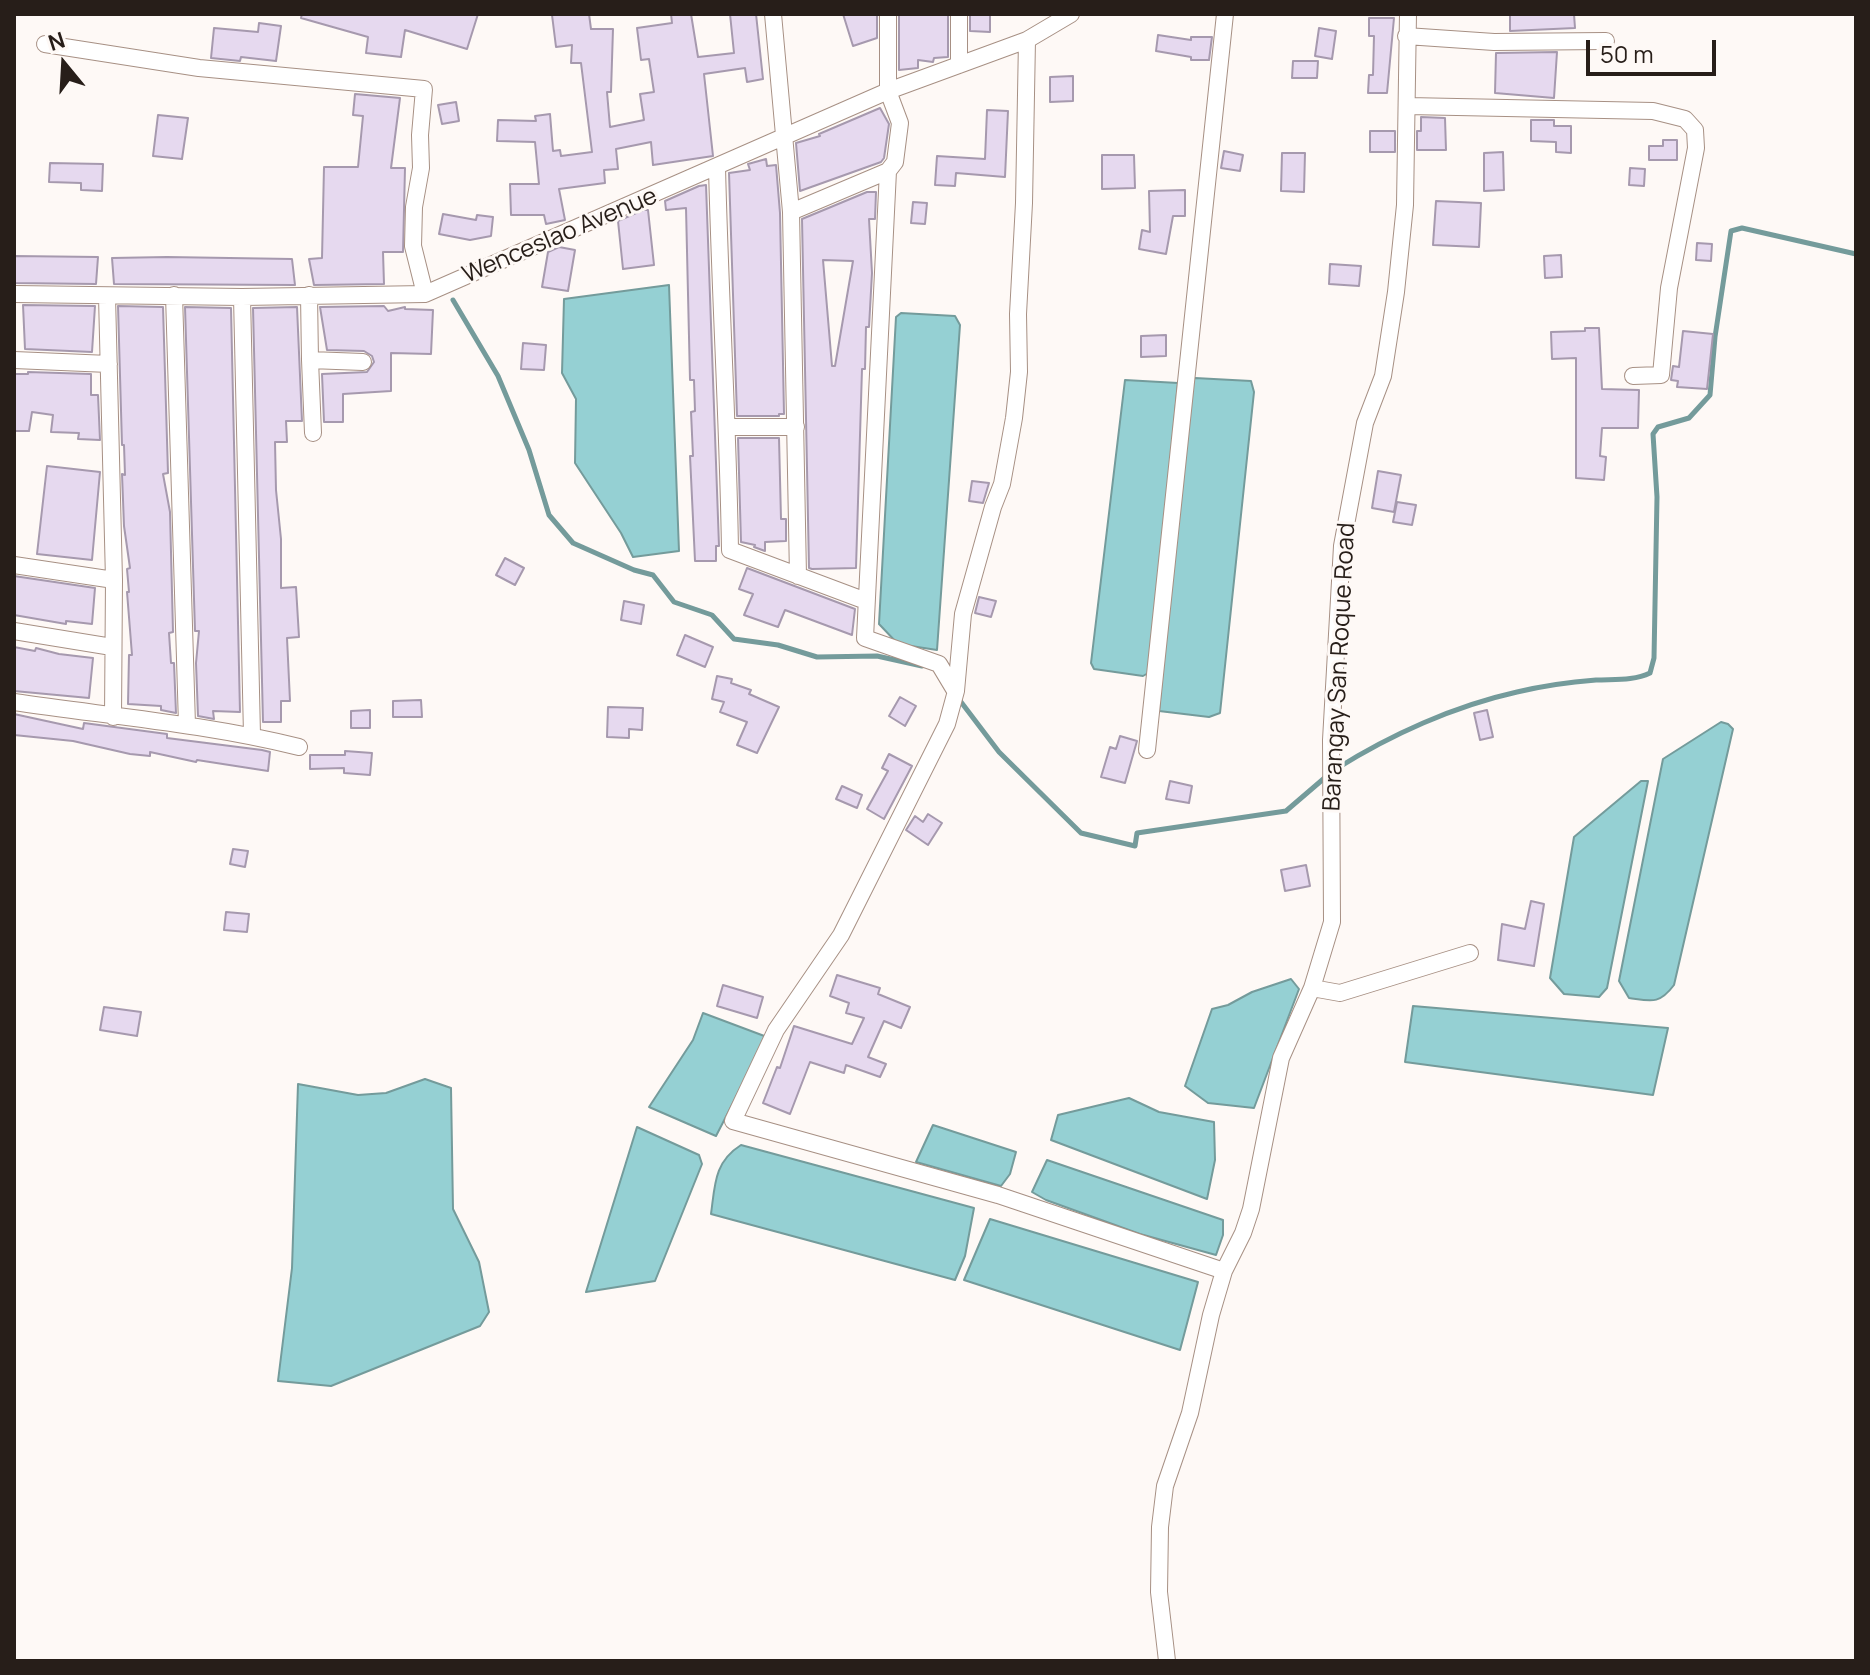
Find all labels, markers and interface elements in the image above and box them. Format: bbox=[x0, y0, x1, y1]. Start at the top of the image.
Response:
north arrow bbox=[24, 24, 104, 104]
text: N bbox=[44, 24, 69, 58]
scale bar bbox=[1590, 24, 1720, 74]
text: 50 m bbox=[1600, 37, 1654, 70]
street label: Wenceslao Avenue bbox=[458, 182, 662, 290]
street label: Barangay San Roque Road bbox=[1318, 522, 1362, 812]

